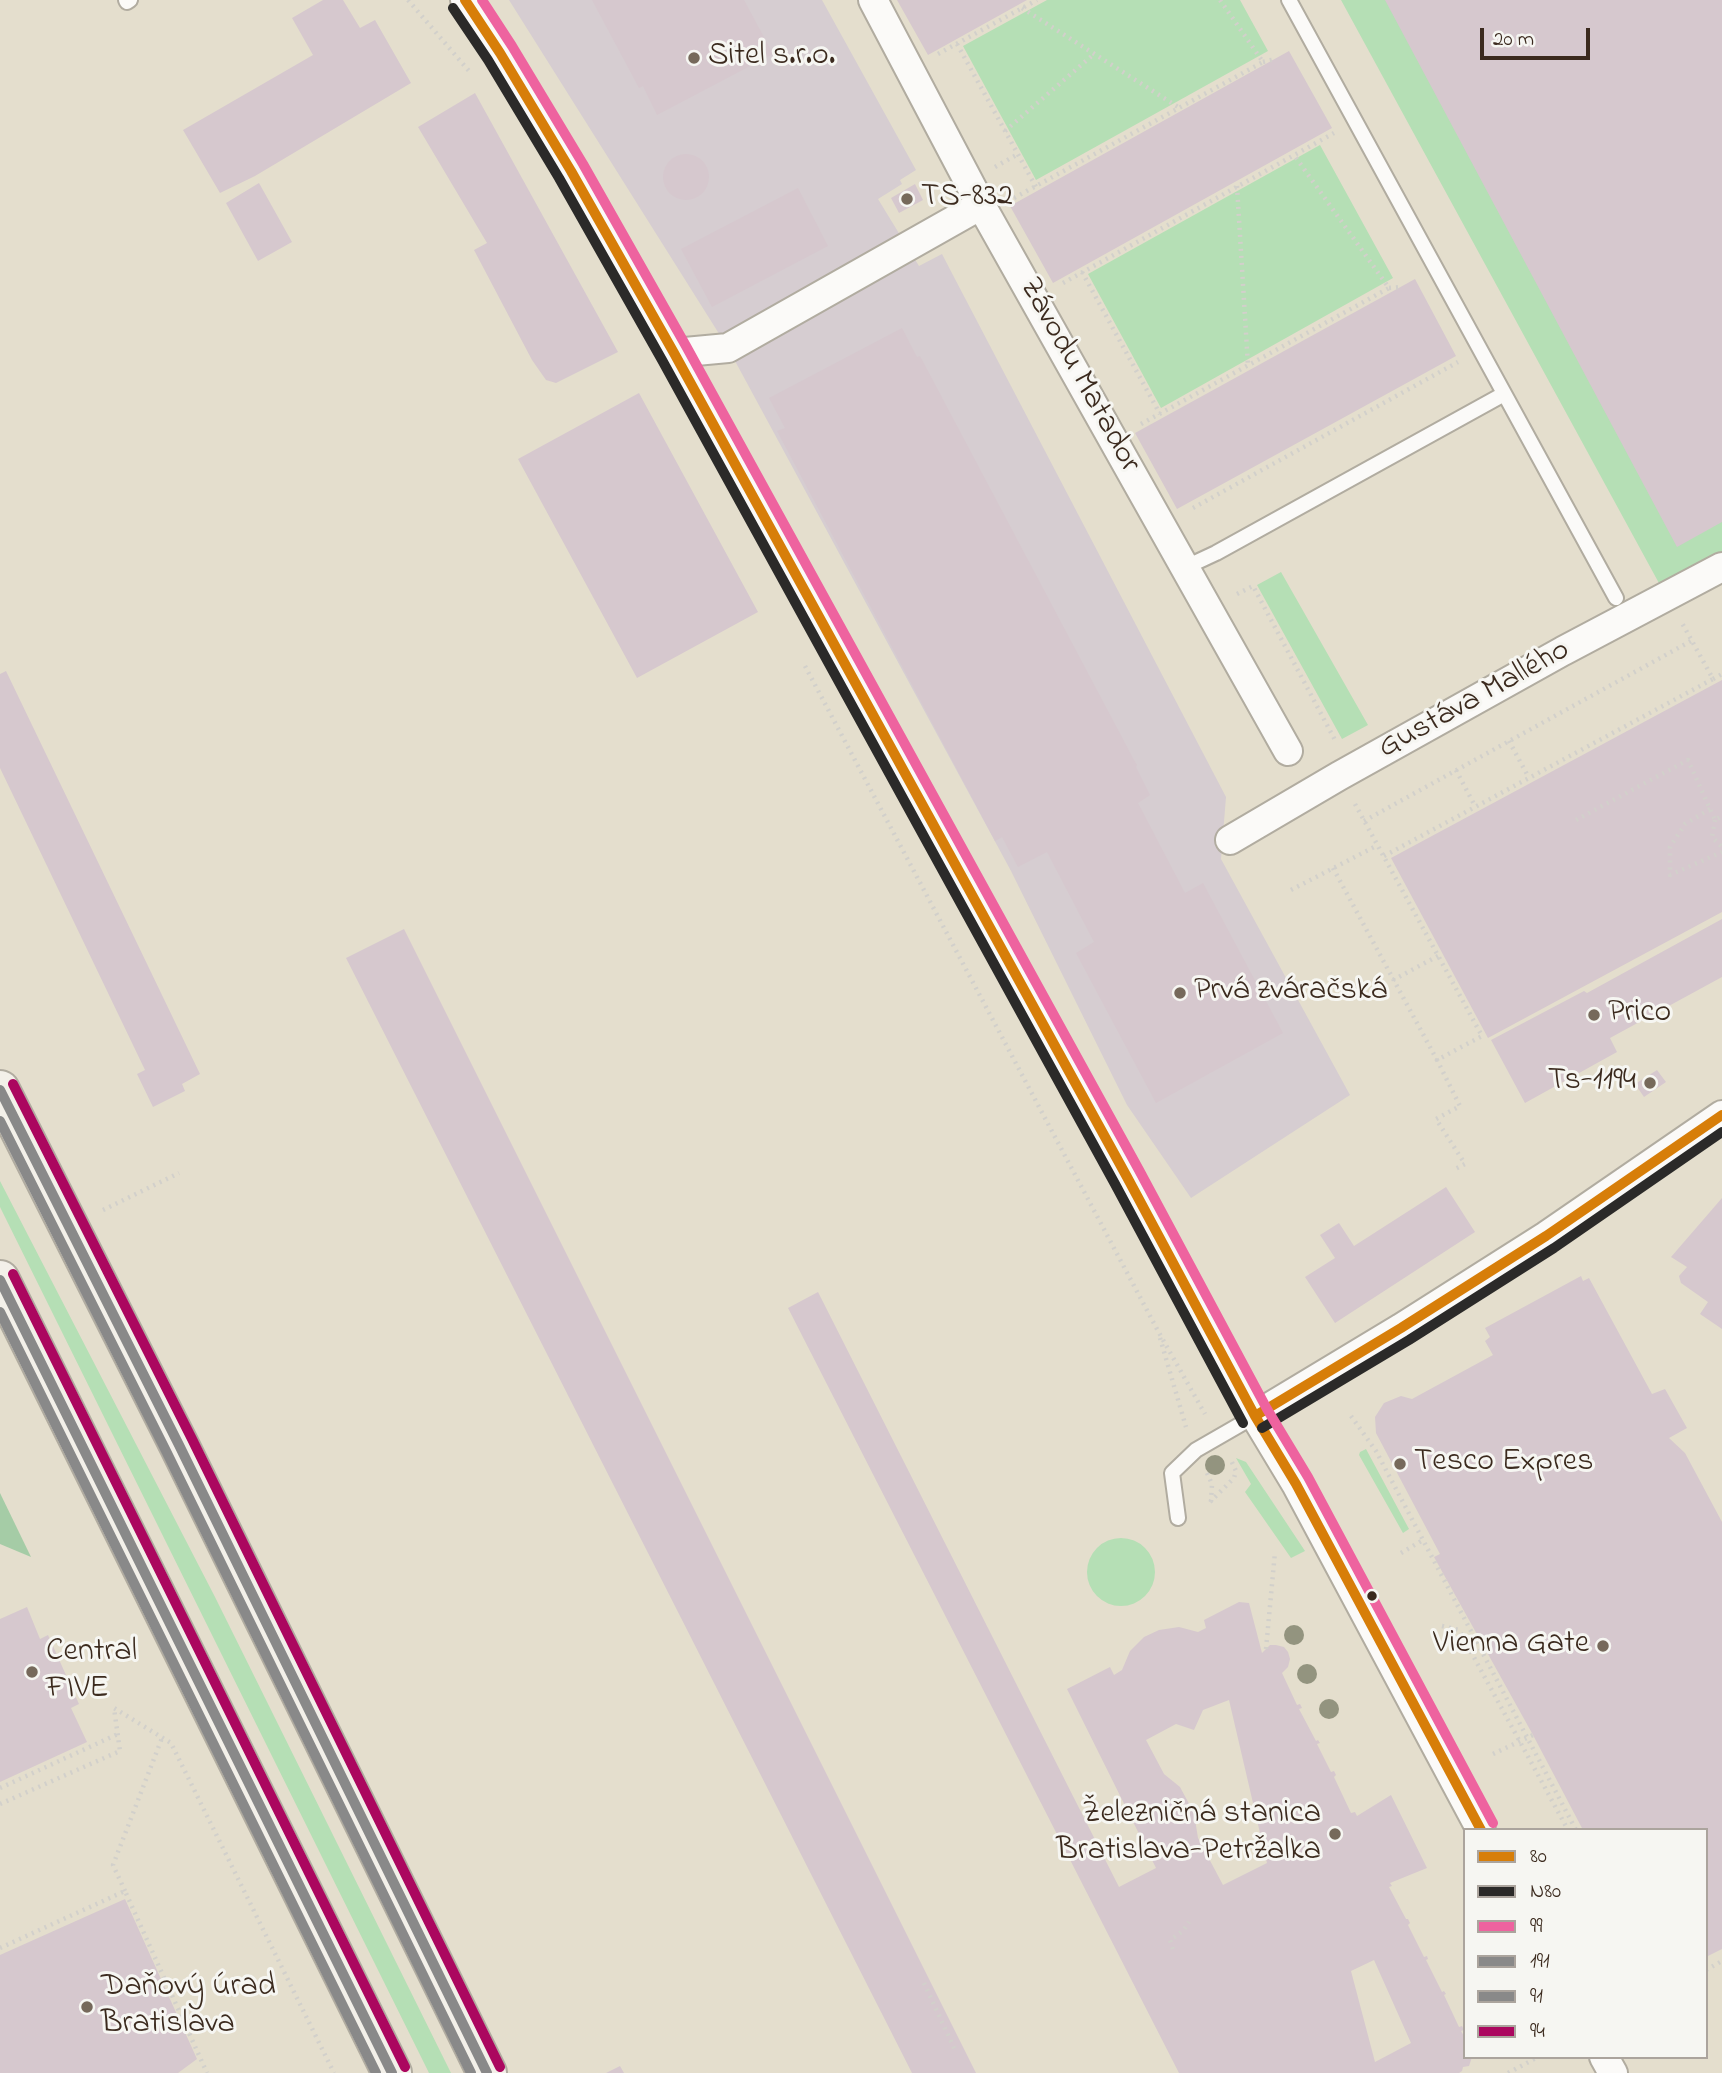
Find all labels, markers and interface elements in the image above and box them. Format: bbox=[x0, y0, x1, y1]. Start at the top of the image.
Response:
scale bar bbox=[1484, 14, 1594, 58]
text: 20 m bbox=[1493, 25, 1534, 55]
place label: Sitel s.r.o. bbox=[708, 39, 835, 77]
marker: Sitel s.r.o. bbox=[686, 50, 702, 66]
place label: TS-832 bbox=[921, 180, 1013, 218]
marker: TS-832 bbox=[899, 191, 915, 207]
street label: Závodu Matador bbox=[1009, 272, 1147, 480]
street label: Gustáva Mallého bbox=[1373, 633, 1577, 769]
place label: Prvá zváračská bbox=[1194, 974, 1387, 1012]
marker: Prvá zváračská bbox=[1172, 985, 1188, 1001]
place label: Prico bbox=[1608, 996, 1671, 1034]
marker: Prico bbox=[1586, 1007, 1602, 1023]
place label: Ts-1194 bbox=[1548, 1064, 1636, 1102]
marker: Ts-1194 bbox=[1642, 1075, 1658, 1091]
place label: Tesco Expres bbox=[1414, 1445, 1593, 1483]
marker: Tesco Expres bbox=[1392, 1456, 1408, 1472]
unlabelled marker bbox=[1365, 1589, 1379, 1603]
place label: Vienna Gate bbox=[1433, 1627, 1589, 1665]
place label: Central FIVE bbox=[46, 1635, 137, 1710]
marker: Vienna Gate bbox=[1595, 1638, 1611, 1654]
marker: Central FIVE bbox=[24, 1664, 40, 1680]
place label: Železničná stanica Bratislava-Petržalka bbox=[1056, 1797, 1321, 1872]
marker: Železničná stanica Bratislava-Petržalka bbox=[1327, 1826, 1343, 1842]
legend bbox=[1463, 1828, 1708, 2059]
text: 80 bbox=[1530, 1842, 1547, 1872]
text: N80 bbox=[1530, 1877, 1561, 1907]
text: 99 bbox=[1530, 1912, 1543, 1942]
text: 191 bbox=[1530, 1947, 1550, 1977]
place label: Daňový úrad Bratislava bbox=[101, 1970, 276, 2045]
text: 91 bbox=[1530, 1982, 1543, 2012]
marker: Daňový úrad Bratislava bbox=[79, 1999, 95, 2015]
text: 94 bbox=[1530, 2017, 1545, 2047]

